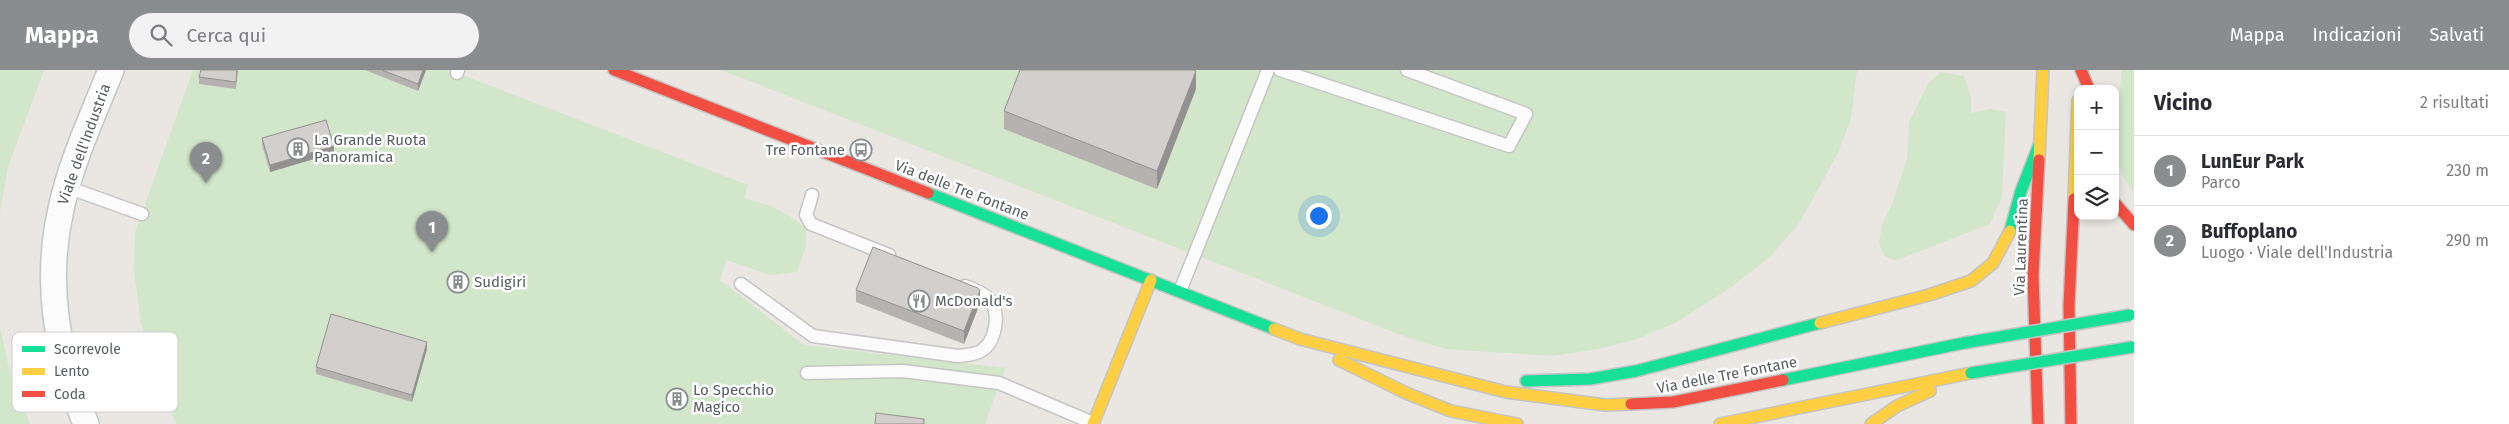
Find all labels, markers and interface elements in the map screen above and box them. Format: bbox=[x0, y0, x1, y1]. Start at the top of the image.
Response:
search box bbox=[129, 13, 479, 58]
text: Mappa bbox=[25, 21, 99, 49]
icon: search bbox=[147, 21, 175, 49]
text: Cerca qui bbox=[187, 24, 266, 47]
text: Mappa bbox=[2230, 24, 2285, 46]
text: Indicazioni bbox=[2313, 24, 2402, 46]
text: Salvati bbox=[2430, 24, 2484, 46]
street label: Viale dell'Industria bbox=[54, 81, 114, 207]
map controls bbox=[2074, 85, 2119, 220]
button: + bbox=[2074, 85, 2119, 130]
text: Vicino bbox=[2154, 90, 2212, 116]
text: 2 risultati bbox=[2420, 93, 2489, 112]
button: − bbox=[2074, 130, 2119, 175]
place label: La Grande Ruota Panoramica bbox=[314, 131, 426, 166]
building icon: La Grande Ruota Panoramica bbox=[286, 137, 310, 161]
bus stop icon: Tre Fontane bbox=[849, 138, 873, 162]
place label: Tre Fontane bbox=[765, 141, 845, 159]
pin: 2 bbox=[190, 142, 222, 183]
text: LunEur Park bbox=[2201, 150, 2304, 173]
street label: Via delle Tre Fontane bbox=[892, 156, 1032, 224]
text: 1 bbox=[2166, 161, 2174, 180]
text: 230 m bbox=[2446, 161, 2489, 180]
text: Parco bbox=[2201, 173, 2241, 192]
button: layers bbox=[2074, 175, 2119, 220]
street label: Via Laurentina bbox=[2010, 198, 2032, 296]
your location bbox=[1306, 203, 1332, 229]
pin: 1 bbox=[416, 211, 448, 252]
text: Buffoplano bbox=[2201, 220, 2297, 243]
text: 2 bbox=[2166, 231, 2174, 250]
text: 290 m bbox=[2446, 231, 2489, 250]
text: Luogo · Viale dell'Industria bbox=[2201, 243, 2393, 262]
building icon: Sudigiri bbox=[446, 270, 470, 294]
place label: Sudigiri bbox=[474, 273, 526, 291]
restaurant icon: McDonald's bbox=[907, 289, 931, 313]
place label: McDonald's bbox=[935, 292, 1013, 310]
legend bbox=[12, 332, 178, 412]
text: Scorrevole bbox=[54, 341, 121, 358]
street label: Via delle Tre Fontane bbox=[1655, 353, 1799, 397]
text: Lento bbox=[54, 363, 89, 380]
place label: Lo Specchio Magico bbox=[693, 381, 774, 416]
text: Coda bbox=[54, 386, 86, 403]
building icon: Lo Specchio Magico bbox=[665, 387, 689, 411]

